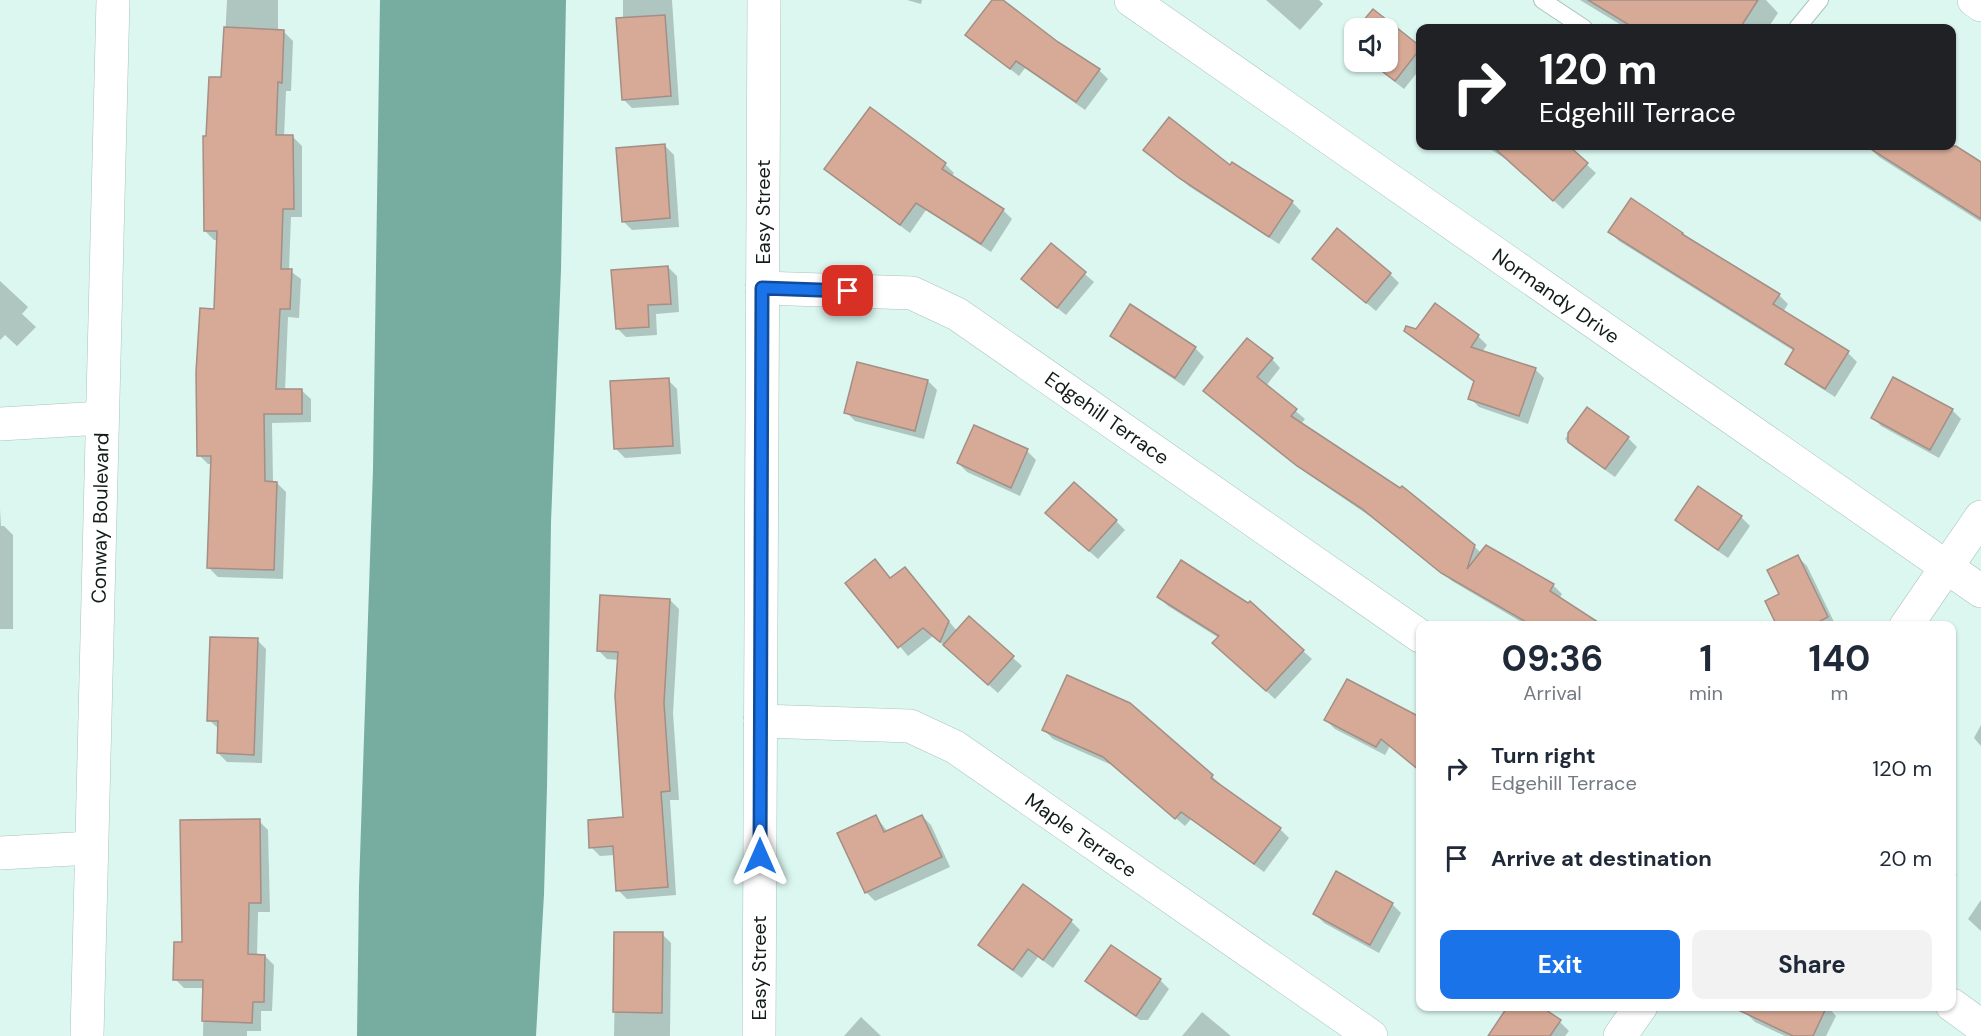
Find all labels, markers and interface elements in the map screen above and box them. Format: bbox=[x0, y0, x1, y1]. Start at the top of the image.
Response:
map controls bbox=[1344, 18, 1398, 72]
button: sound bbox=[1344, 18, 1398, 72]
text: 120 m bbox=[1539, 42, 1657, 97]
icon: right bbox=[1440, 48, 1518, 126]
text: Edgehill Terrace bbox=[1539, 95, 1736, 130]
street label: Easy Street bbox=[750, 159, 776, 264]
street label: Normandy Drive bbox=[1487, 242, 1625, 350]
pin bbox=[822, 265, 873, 316]
icon: arrive bbox=[831, 274, 864, 307]
street label: Edgehill Terrace bbox=[1040, 366, 1174, 470]
street label: Conway Boulevard bbox=[86, 432, 114, 604]
text: 09:36 bbox=[1502, 635, 1603, 682]
text: 1 bbox=[1699, 635, 1713, 682]
text: 140 bbox=[1809, 635, 1870, 682]
text: Arrival bbox=[1523, 680, 1582, 706]
text: min bbox=[1689, 680, 1723, 706]
text: m bbox=[1831, 680, 1848, 706]
text: Turn right bbox=[1491, 741, 1596, 770]
icon: right bbox=[1440, 752, 1473, 785]
text: 120 m bbox=[1872, 754, 1932, 783]
text: Edgehill Terrace bbox=[1491, 770, 1637, 796]
street label: Maple Terrace bbox=[1020, 787, 1142, 883]
position arrow bbox=[728, 824, 792, 888]
icon: arrive bbox=[1440, 842, 1473, 875]
text: Arrive at destination bbox=[1491, 844, 1712, 873]
text: 20 m bbox=[1879, 844, 1932, 873]
street label: Easy Street bbox=[746, 915, 772, 1020]
button: Exit bbox=[1440, 930, 1680, 999]
button: Share bbox=[1692, 930, 1932, 999]

